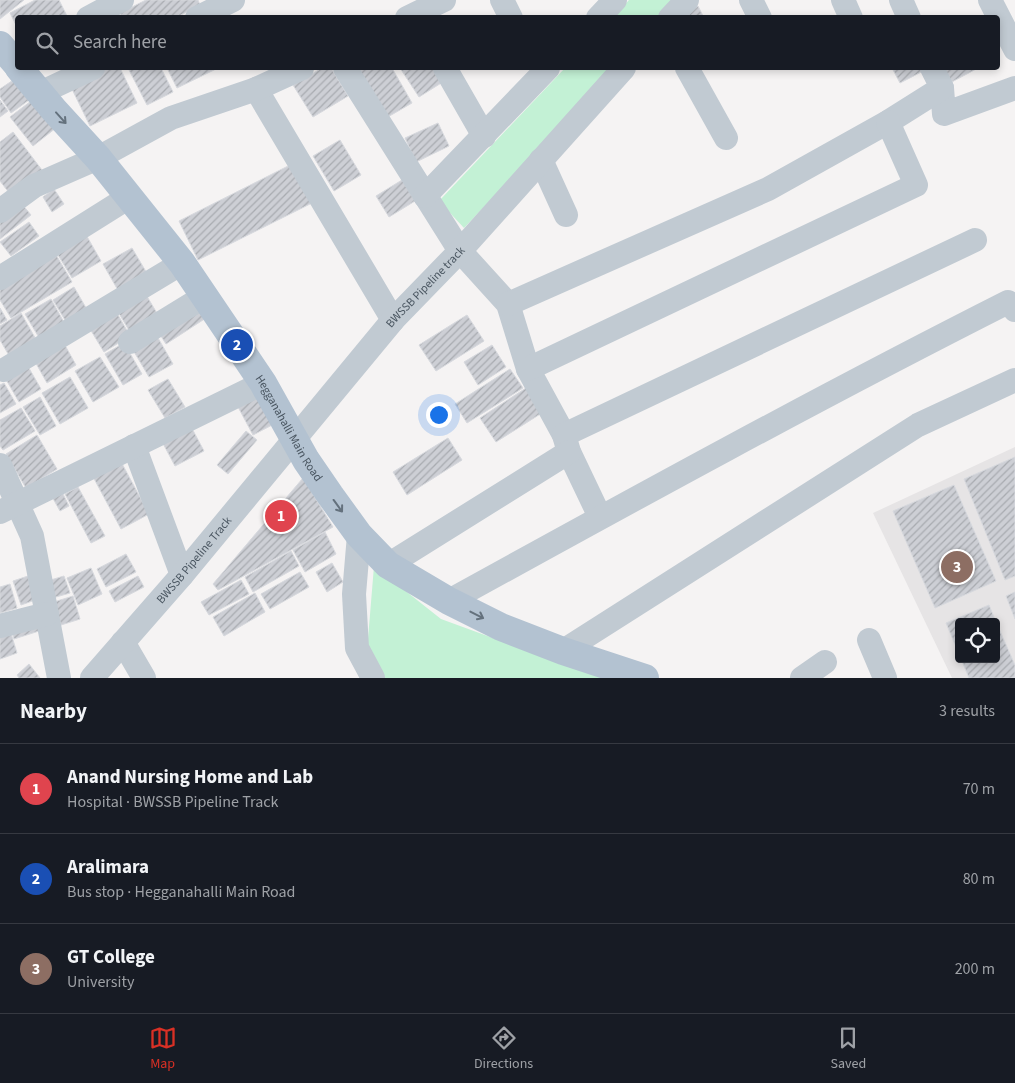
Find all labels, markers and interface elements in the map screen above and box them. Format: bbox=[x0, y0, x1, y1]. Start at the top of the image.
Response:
search box bbox=[15, 15, 1000, 70]
icon: search bbox=[33, 29, 61, 57]
text: Search here bbox=[73, 29, 167, 56]
one-way arrow bbox=[55, 111, 67, 124]
street label: BWSSB Pipeline track bbox=[382, 243, 469, 331]
pin: 2 bbox=[221, 326, 253, 364]
street label: Hegganahalli Main Road bbox=[251, 371, 326, 485]
your location bbox=[426, 402, 452, 428]
pin: 1 bbox=[265, 497, 297, 535]
one-way arrow bbox=[333, 499, 343, 513]
street label: BWSSB Pipeline Track bbox=[153, 513, 236, 608]
pin: 3 bbox=[941, 548, 973, 586]
one-way arrow bbox=[470, 610, 485, 620]
map controls bbox=[955, 618, 1000, 663]
button: locate bbox=[955, 618, 1000, 663]
text: Nearby bbox=[20, 696, 87, 726]
text: 3 results bbox=[939, 700, 995, 722]
text: Anand Nursing Home and Lab bbox=[67, 764, 313, 791]
text: 1 bbox=[32, 778, 40, 800]
text: 70 m bbox=[963, 778, 995, 800]
text: Hospital · BWSSB Pipeline Track bbox=[67, 791, 279, 813]
text: Aralimara bbox=[67, 854, 149, 881]
text: 2 bbox=[32, 868, 40, 890]
text: 80 m bbox=[963, 868, 995, 890]
text: Bus stop · Hegganahalli Main Road bbox=[67, 881, 295, 903]
text: GT College bbox=[67, 944, 155, 971]
text: 3 bbox=[32, 958, 40, 980]
text: 200 m bbox=[955, 958, 995, 980]
text: University bbox=[67, 971, 134, 993]
tab: Map bbox=[149, 1024, 177, 1074]
tab: Directions bbox=[474, 1024, 533, 1074]
tab: Saved bbox=[831, 1024, 866, 1074]

